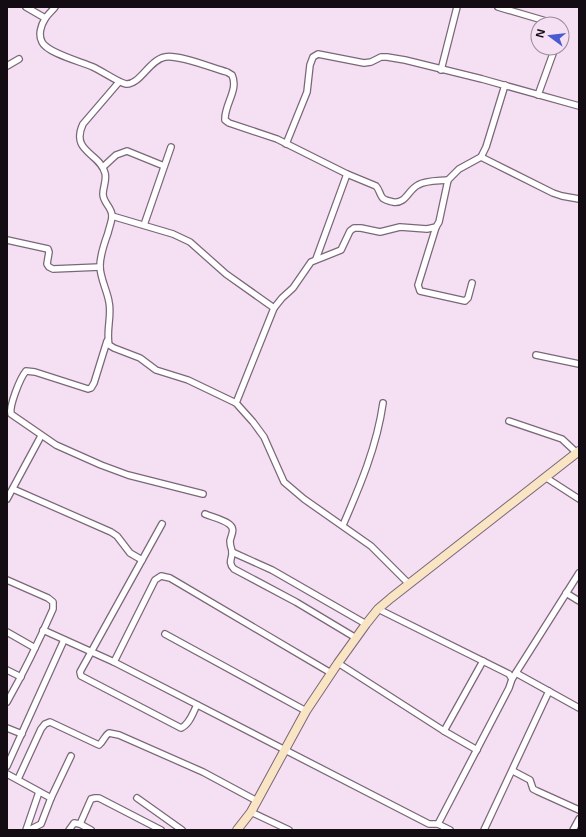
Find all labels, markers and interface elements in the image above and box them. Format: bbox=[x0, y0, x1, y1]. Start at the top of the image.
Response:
north arrow bbox=[530, 16, 570, 56]
text: N bbox=[531, 27, 548, 40]

